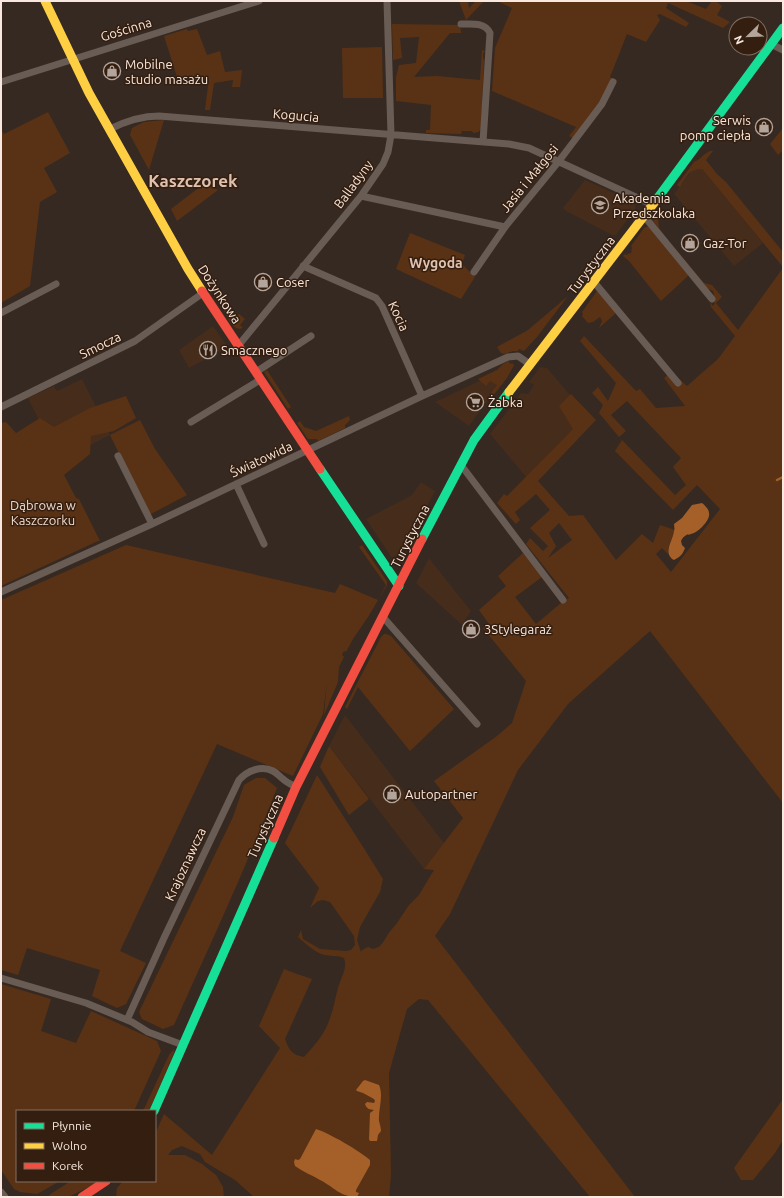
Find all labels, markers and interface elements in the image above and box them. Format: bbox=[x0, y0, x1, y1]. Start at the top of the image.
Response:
street label: Gościnna bbox=[99, 15, 153, 43]
north arrow bbox=[728, 16, 768, 56]
text: N bbox=[732, 34, 746, 46]
place label: Mobilne studio masażu bbox=[125, 57, 208, 86]
shop icon: Mobilne studio masażu bbox=[102, 61, 122, 81]
street label: Kogucia bbox=[272, 106, 320, 124]
place label: Serwis pomp ciepła bbox=[680, 113, 751, 142]
shop icon: Serwis pomp ciepła bbox=[754, 117, 774, 137]
street label: Jasia i Małgosi bbox=[497, 141, 561, 215]
street label: Balladyny bbox=[331, 157, 375, 211]
district label: Kaszczorek bbox=[148, 171, 238, 190]
place label: Akademia Przedszkolaka bbox=[613, 191, 695, 220]
school or university icon: Akademia Przedszkolaka bbox=[590, 195, 610, 215]
street label: Turystyczna bbox=[565, 233, 617, 297]
shop icon: Gaz-Tor bbox=[680, 233, 700, 253]
place label: Gaz-Tor bbox=[703, 236, 747, 250]
district label: Wygoda bbox=[409, 255, 463, 271]
street label: Dożynkowa bbox=[196, 262, 244, 326]
shop icon: Coser bbox=[253, 272, 273, 292]
place label: Coser bbox=[276, 275, 309, 289]
street label: Kocia bbox=[386, 299, 412, 333]
street label: Smocza bbox=[77, 329, 123, 361]
restaurant icon: Smacznego bbox=[198, 340, 218, 360]
place label: Smacznego bbox=[221, 343, 287, 357]
supermarket icon: Żabka bbox=[465, 392, 485, 412]
place label: Żabka bbox=[488, 394, 523, 409]
street label: Światowida bbox=[228, 439, 294, 479]
park label: Dąbrowa w Kaszczorku bbox=[10, 498, 76, 527]
street label: Turystyczna bbox=[388, 502, 432, 570]
shop icon: 3Stylegaraż bbox=[461, 619, 481, 639]
place label: 3Stylegaraż bbox=[484, 622, 552, 636]
shop icon: Autopartner bbox=[382, 784, 402, 804]
place label: Autopartner bbox=[405, 787, 477, 801]
street label: Turystyczna bbox=[245, 792, 285, 860]
street label: Krajoznawcza bbox=[162, 825, 208, 903]
legend bbox=[16, 1110, 156, 1182]
text: Płynnie bbox=[52, 1119, 91, 1132]
text: Wolno bbox=[52, 1139, 87, 1152]
text: Korek bbox=[52, 1159, 83, 1172]

